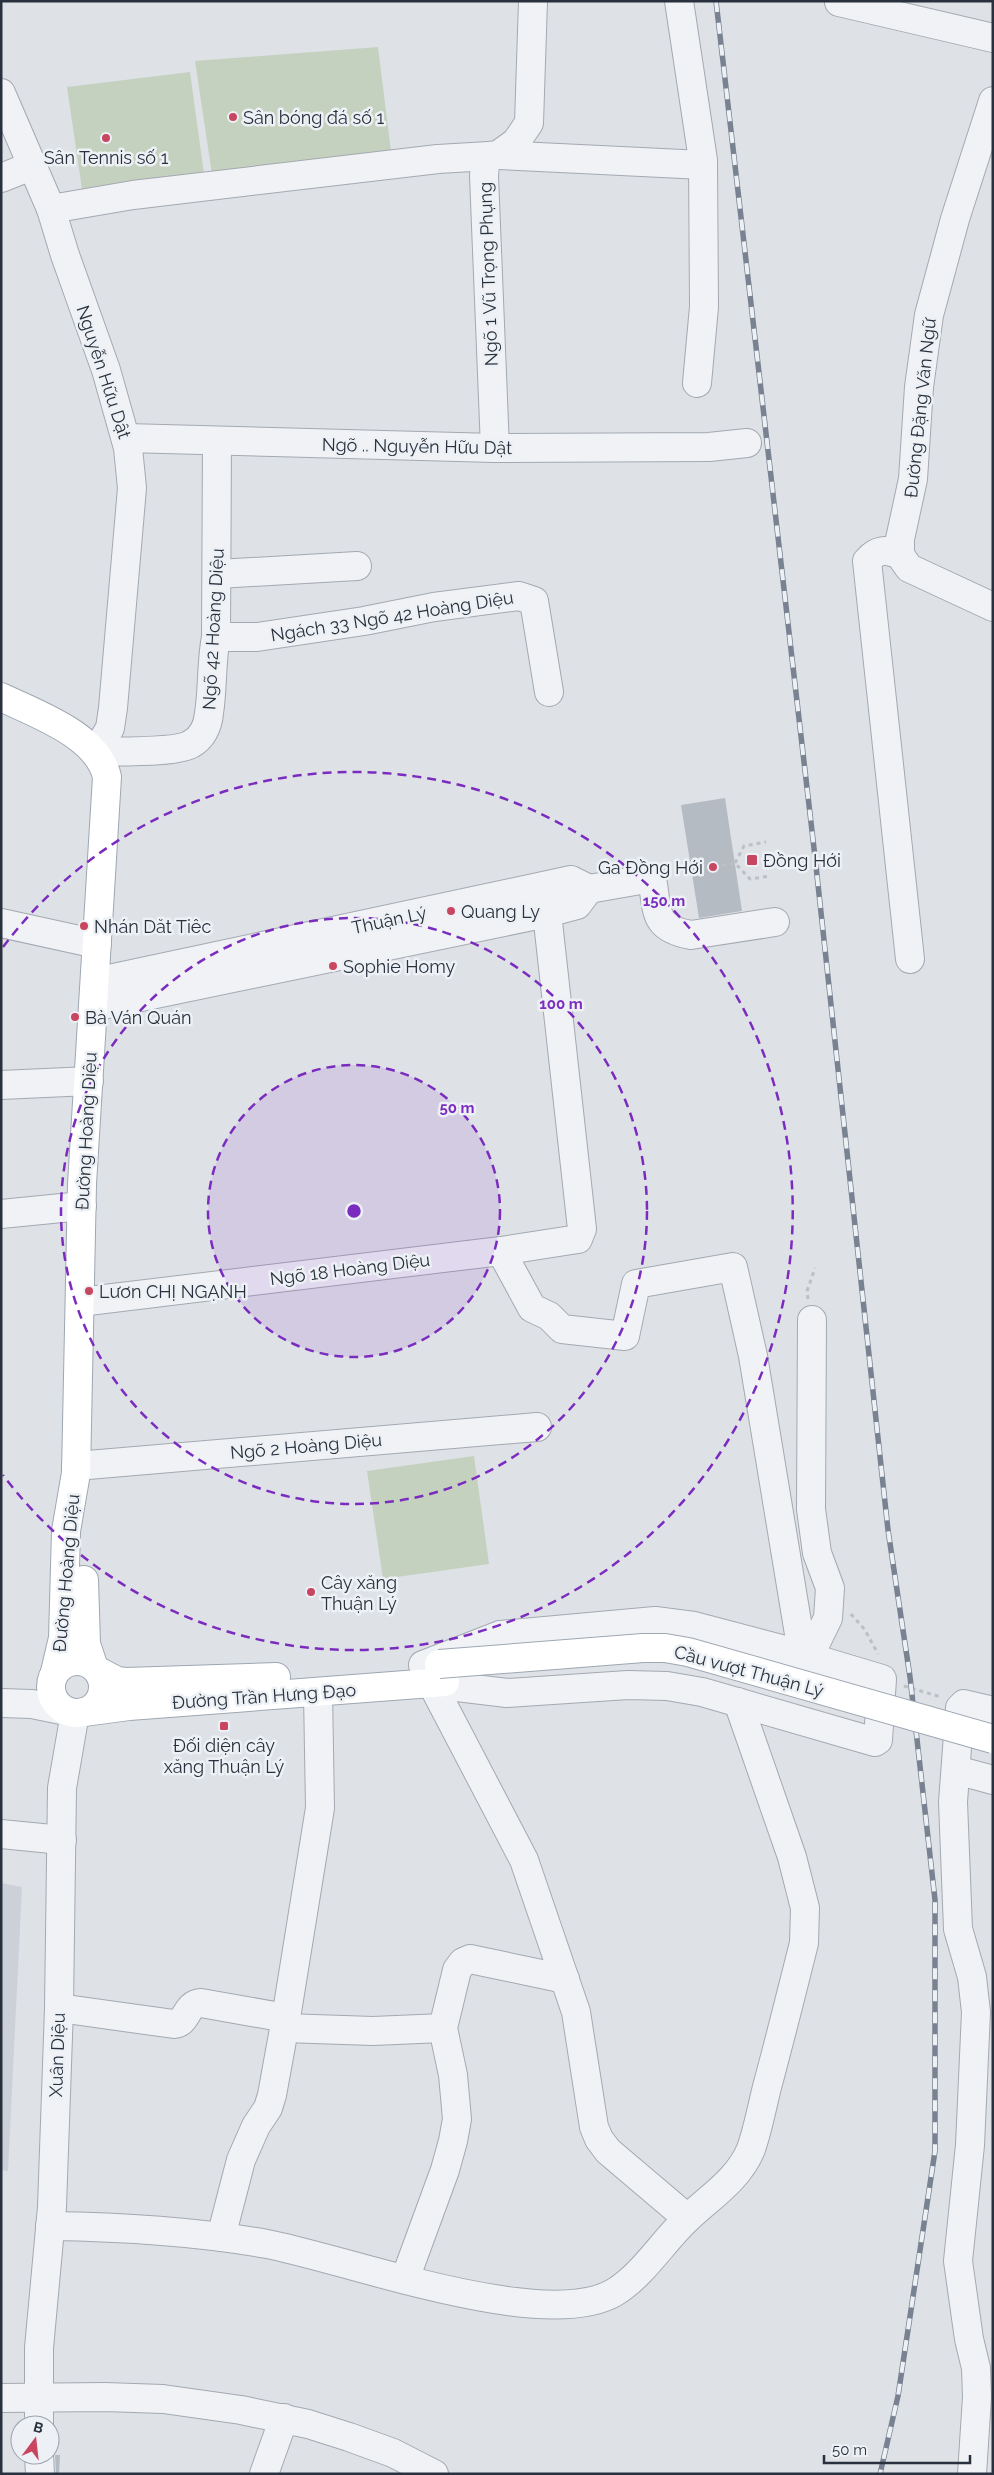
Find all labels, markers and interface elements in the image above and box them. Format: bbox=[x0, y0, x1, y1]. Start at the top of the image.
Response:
place label: Sân bóng đá số 1 bbox=[243, 107, 384, 128]
marker: Sân bóng đá số 1 bbox=[227, 111, 239, 123]
marker: Sân Tennis số 1 bbox=[100, 132, 112, 144]
place label: Sân Tennis số 1 bbox=[44, 147, 169, 168]
street label: Ngõ 1 Vũ Trọng Phụng bbox=[474, 181, 502, 367]
street label: Nguyễn Hữu Dật bbox=[73, 303, 135, 441]
street label: Đường Đặng Văn Ngữ bbox=[900, 316, 940, 499]
street label: Ngõ .. Nguyễn Hữu Dật bbox=[322, 434, 512, 458]
street label: Ngõ 42 Hoàng Diệu bbox=[198, 548, 228, 710]
street label: Ngách 33 Ngõ 42 Hoàng Diệu bbox=[269, 586, 515, 646]
place label: Đồng Hới bbox=[763, 850, 841, 871]
marker: Đồng Hới bbox=[745, 853, 759, 867]
place label: Ga Đồng Hới bbox=[598, 857, 703, 878]
marker: Ga Đồng Hới bbox=[707, 861, 719, 873]
text: 150 m bbox=[643, 892, 685, 910]
place label: Quang Ly bbox=[461, 901, 540, 922]
street label: Thuận Lý bbox=[350, 902, 429, 938]
marker: Quang Ly bbox=[445, 905, 457, 917]
place label: Nhán Dăt Tiêc bbox=[94, 916, 211, 937]
marker: Nhán Dăt Tiêc bbox=[78, 920, 90, 932]
place label: Sophie Homy bbox=[343, 956, 456, 977]
marker: Sophie Homy bbox=[327, 960, 339, 972]
text: 100 m bbox=[539, 995, 583, 1013]
place label: Bà Ván Quán bbox=[85, 1007, 191, 1028]
marker: Bà Ván Quán bbox=[69, 1011, 81, 1023]
street label: Đường Hoàng Diệu bbox=[71, 1051, 101, 1211]
text: 50 m bbox=[439, 1099, 475, 1117]
centre of rings bbox=[345, 1202, 363, 1220]
street label: Ngõ 18 Hoàng Diệu bbox=[269, 1249, 431, 1289]
place label: Lươn CHỊ NGẠNH bbox=[99, 1281, 247, 1302]
marker: Lươn CHỊ NGẠNH bbox=[83, 1285, 95, 1297]
street label: Ngõ 2 Hoàng Diệu bbox=[229, 1429, 383, 1463]
street label: Đường Hoàng Diệu bbox=[49, 1493, 83, 1653]
place label: Cây xăng Thuận Lý bbox=[321, 1572, 397, 1614]
marker: Cây xăng Thuận Lý bbox=[305, 1586, 317, 1598]
street label: Cầu vượt Thuận Lý bbox=[672, 1641, 826, 1701]
street label: Đường Trần Hưng Đạo bbox=[171, 1679, 357, 1713]
marker: Đối diện cây xăng Thuận Lý bbox=[218, 1720, 230, 1732]
place label: Đối diện cây xăng Thuận Lý bbox=[164, 1735, 284, 1777]
street label: Xuân Diệu bbox=[45, 2012, 69, 2098]
north arrow bbox=[10, 2415, 60, 2465]
text: B bbox=[32, 2418, 45, 2437]
scale bar bbox=[824, 2432, 970, 2464]
text: 50 m bbox=[832, 2441, 867, 2459]

